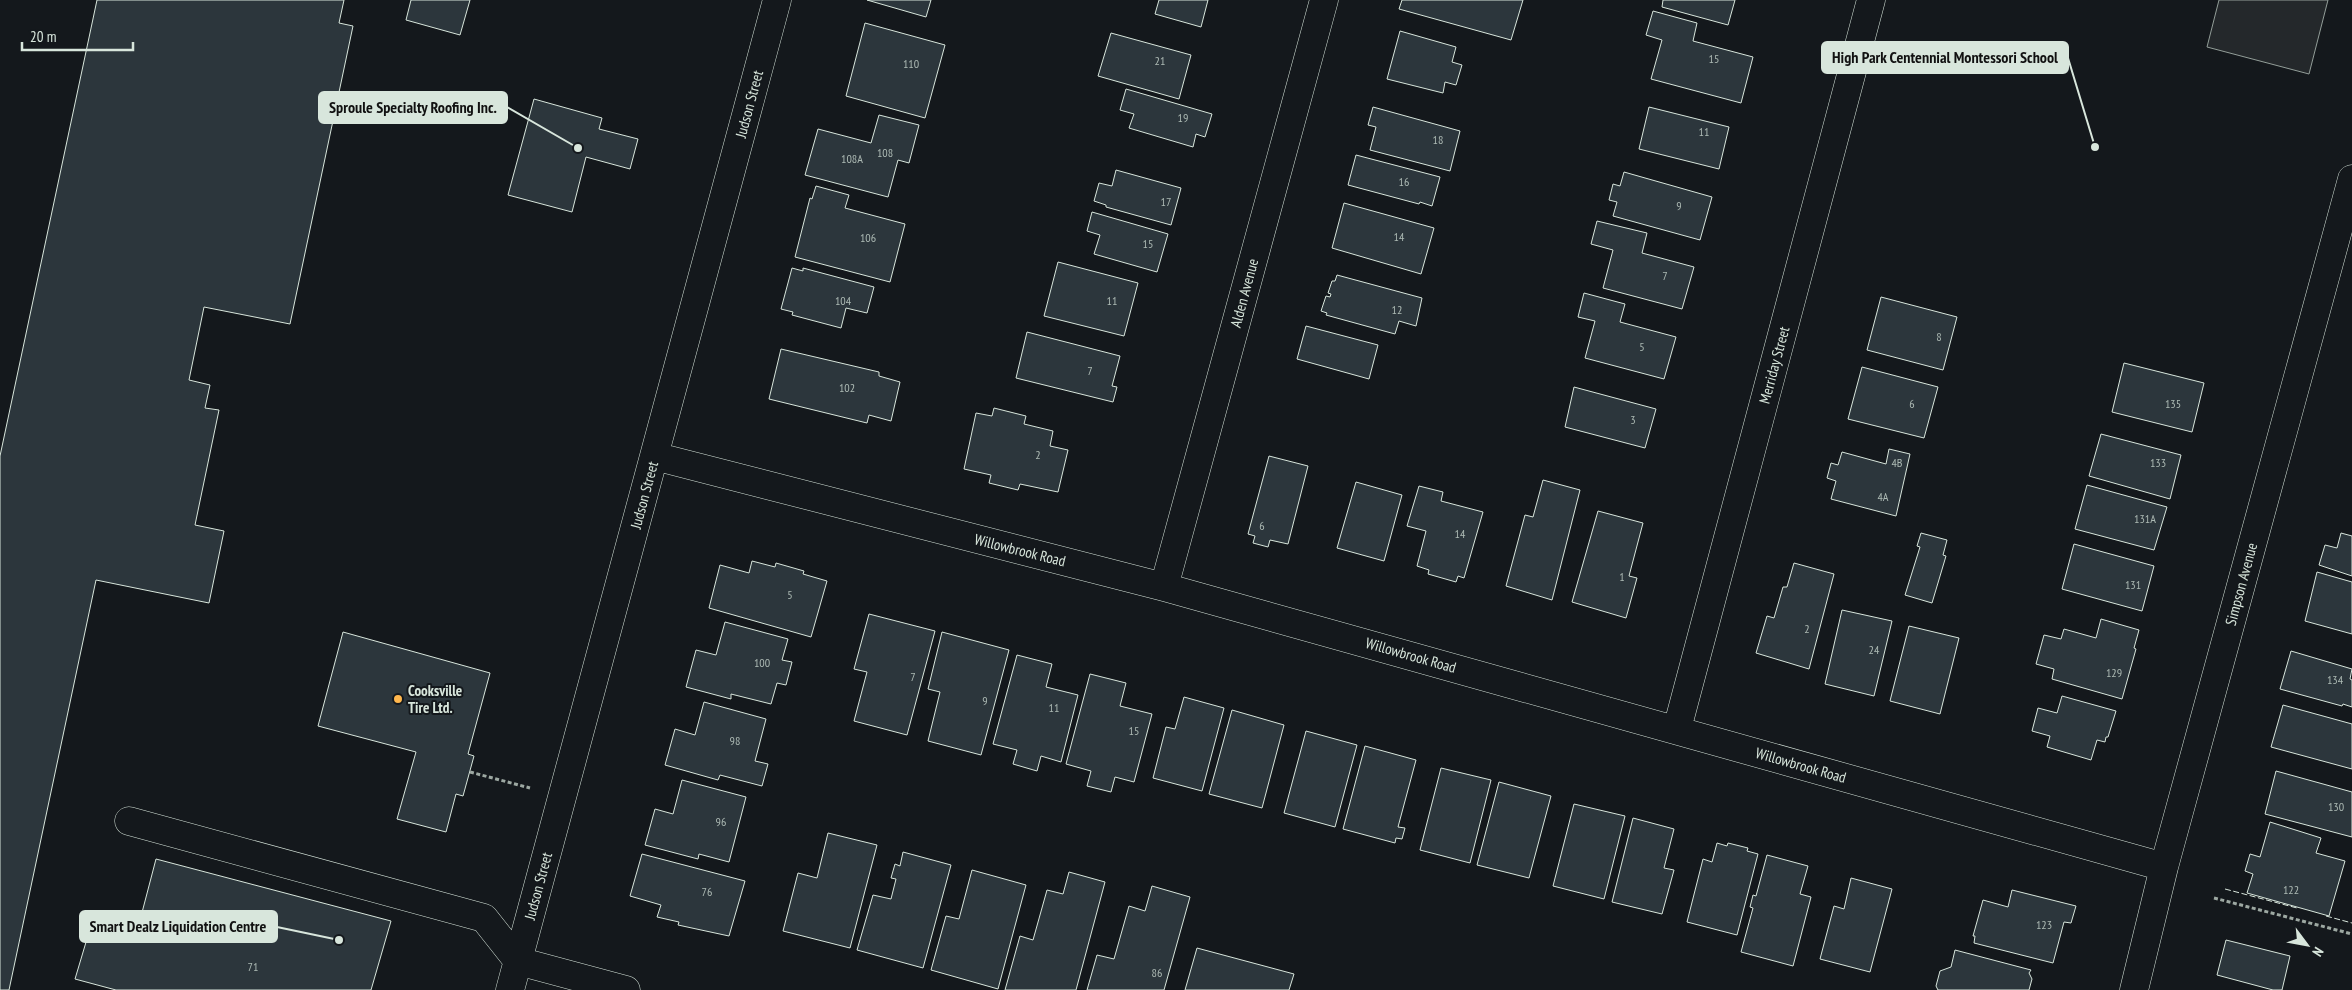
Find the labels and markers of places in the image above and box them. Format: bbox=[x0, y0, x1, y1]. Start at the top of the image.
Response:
callout: High Park Centennial Montessori School bbox=[1822, 42, 2068, 73]
callout: Sproule Specialty Roofing Inc. bbox=[319, 92, 507, 123]
place label: Cooksville Tire Ltd. bbox=[408, 681, 462, 717]
marker: Cooksville Tire Ltd. bbox=[392, 693, 404, 705]
callout: Smart Dealz Liquidation Centre bbox=[80, 911, 277, 942]

